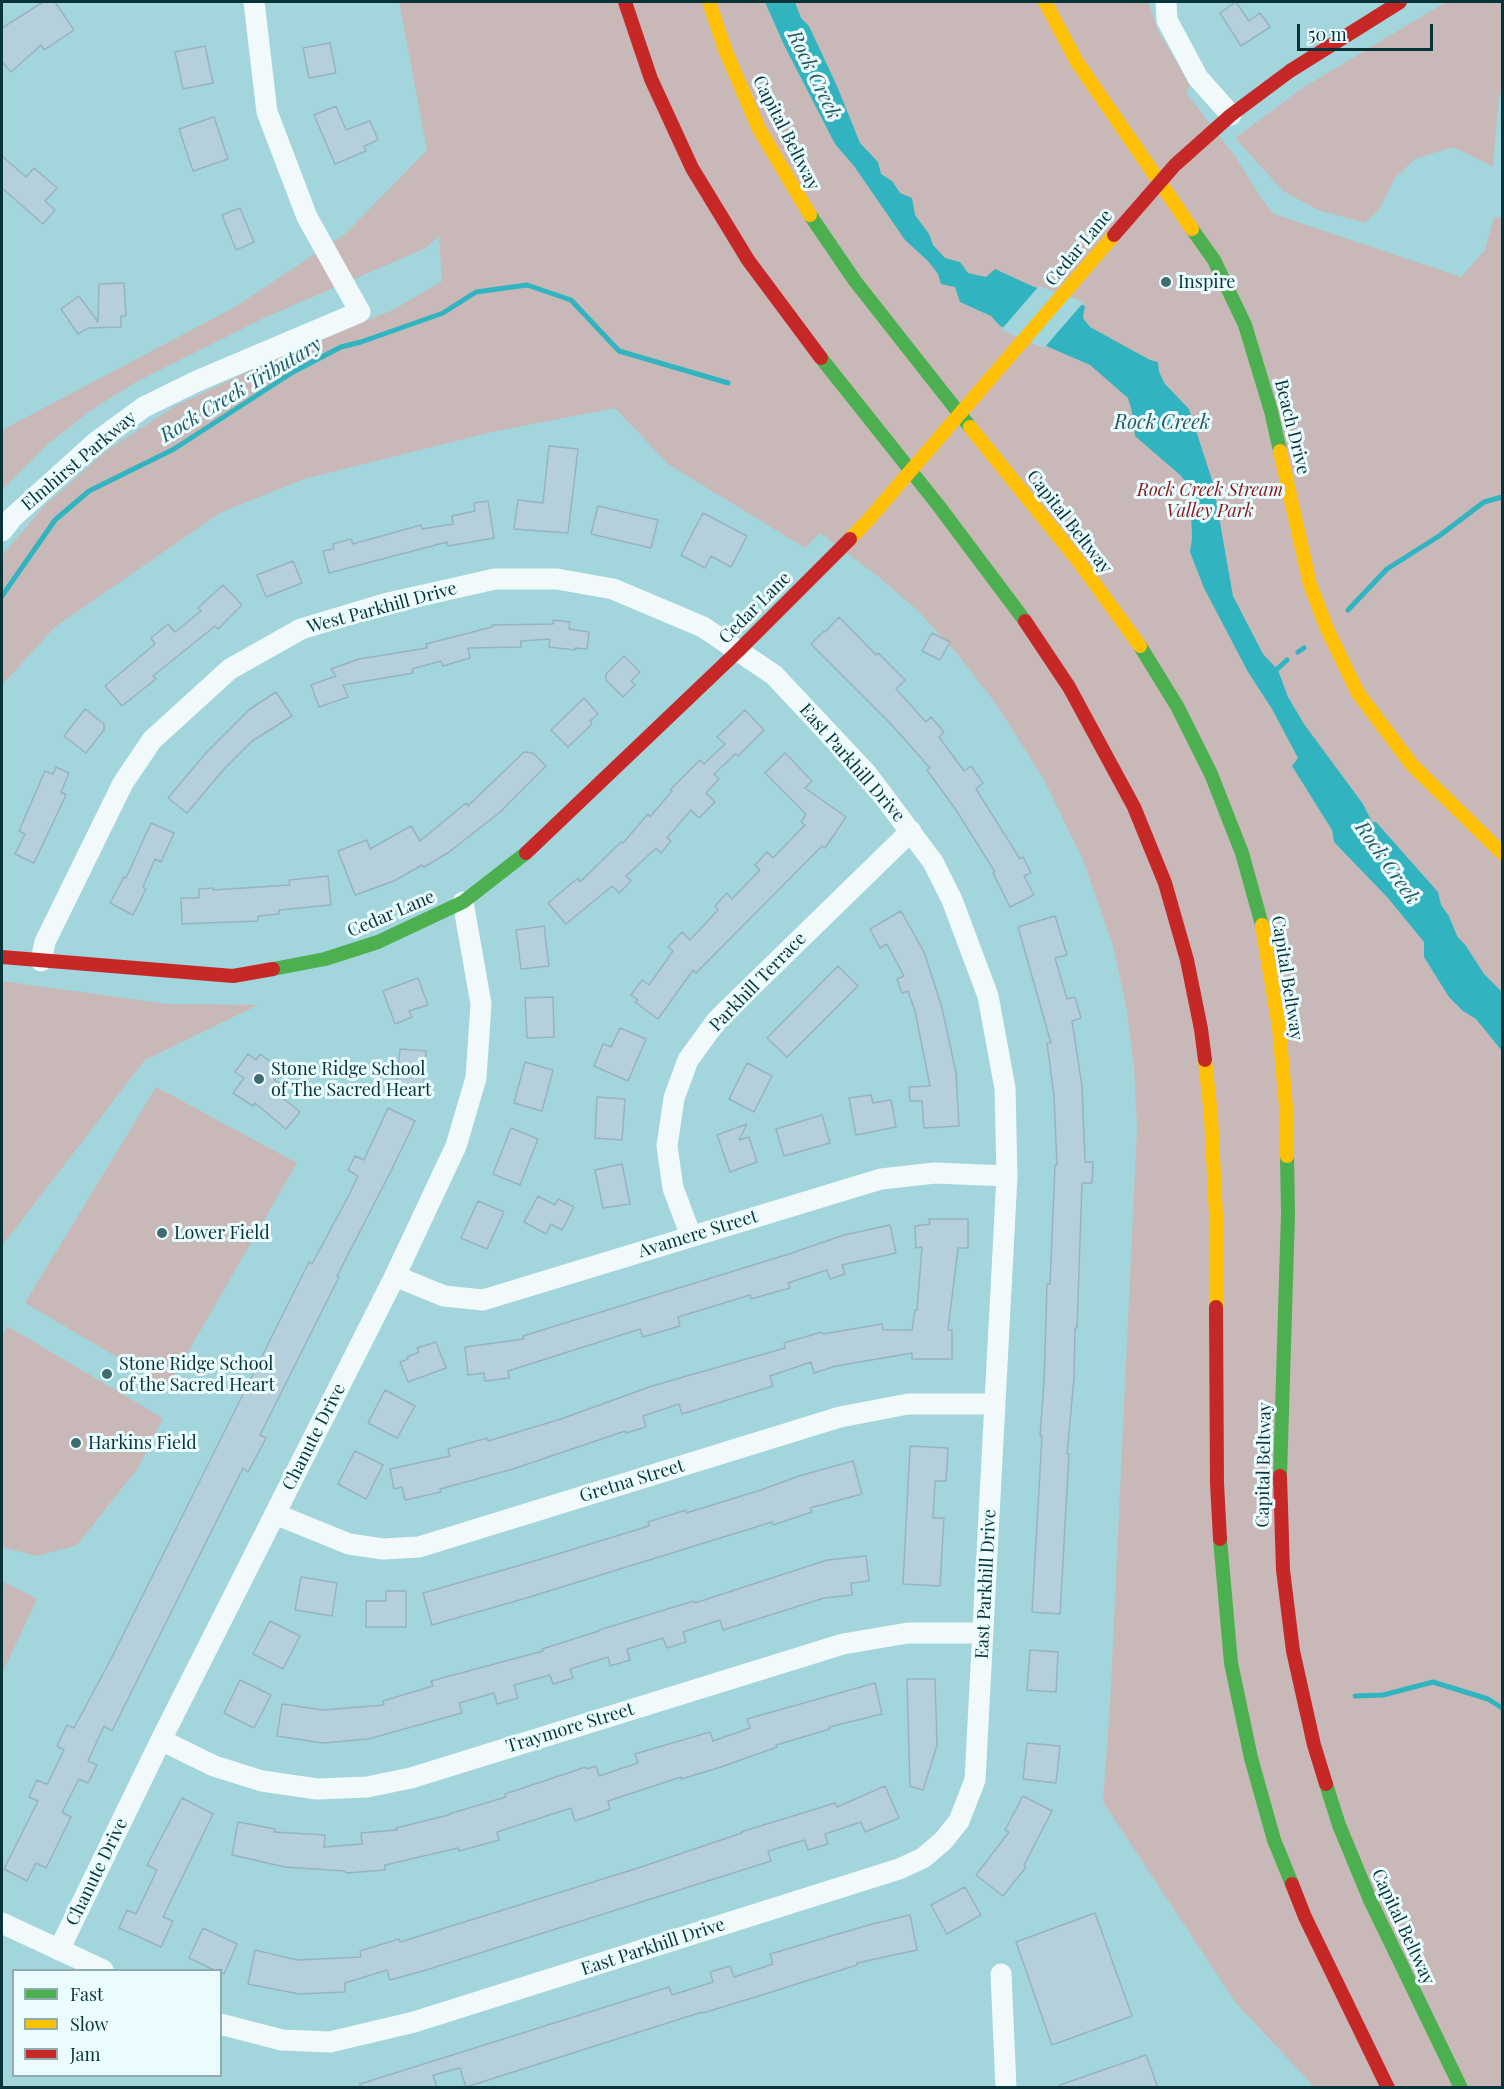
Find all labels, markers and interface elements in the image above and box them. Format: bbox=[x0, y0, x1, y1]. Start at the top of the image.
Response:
scale bar bbox=[1300, 12, 1436, 50]
text: 50 m bbox=[1308, 22, 1347, 46]
water label: Rock Creek bbox=[782, 27, 846, 123]
street label: Capital Beltway bbox=[748, 72, 824, 194]
street label: Cedar Lane bbox=[1041, 206, 1117, 290]
place label: Inspire bbox=[1178, 271, 1235, 293]
marker: Inspire bbox=[1159, 275, 1173, 289]
water label: Rock Creek Tributary bbox=[156, 332, 326, 448]
street label: Beach Drive bbox=[1270, 377, 1314, 477]
street label: Elmhirst Parkway bbox=[17, 407, 141, 515]
water label: Rock Creek bbox=[1114, 411, 1210, 435]
street label: Capital Beltway bbox=[1022, 466, 1116, 578]
park label: Rock Creek Stream Valley Park bbox=[1137, 479, 1283, 522]
street label: Cedar Lane bbox=[715, 568, 795, 648]
street label: West Parkhill Drive bbox=[305, 578, 459, 638]
street label: East Parkhill Drive bbox=[795, 699, 909, 827]
water label: Rock Creek bbox=[1350, 817, 1424, 909]
street label: Cedar Lane bbox=[344, 886, 438, 942]
street label: Capital Beltway bbox=[1267, 914, 1307, 1042]
street label: Parkhill Terrace bbox=[705, 928, 811, 1036]
place label: Stone Ridge School of The Sacred Heart bbox=[271, 1058, 431, 1100]
marker: Stone Ridge School of The Sacred Heart bbox=[252, 1072, 266, 1086]
street label: Avamere Street bbox=[636, 1206, 760, 1262]
place label: Lower Field bbox=[174, 1222, 270, 1244]
marker: Lower Field bbox=[155, 1226, 169, 1240]
place label: Stone Ridge School of the Sacred Heart bbox=[119, 1353, 275, 1396]
marker: Stone Ridge School of the Sacred Heart bbox=[100, 1367, 114, 1381]
street label: Chanute Drive bbox=[278, 1380, 350, 1494]
street label: Capital Beltway bbox=[1252, 1402, 1276, 1528]
place label: Harkins Field bbox=[88, 1432, 197, 1454]
marker: Harkins Field bbox=[69, 1436, 83, 1450]
street label: Gretna Street bbox=[577, 1455, 687, 1507]
street label: East Parkhill Drive bbox=[971, 1509, 1001, 1659]
street label: Traymore Street bbox=[503, 1698, 637, 1758]
street label: Chanute Drive bbox=[62, 1815, 132, 1929]
street label: Capital Beltway bbox=[1367, 1866, 1439, 1988]
street label: East Parkhill Drive bbox=[578, 1914, 728, 1980]
legend bbox=[12, 1969, 222, 2077]
text: Fast bbox=[70, 1982, 103, 2006]
text: Slow bbox=[70, 2012, 108, 2036]
text: Jam bbox=[70, 2042, 100, 2066]

